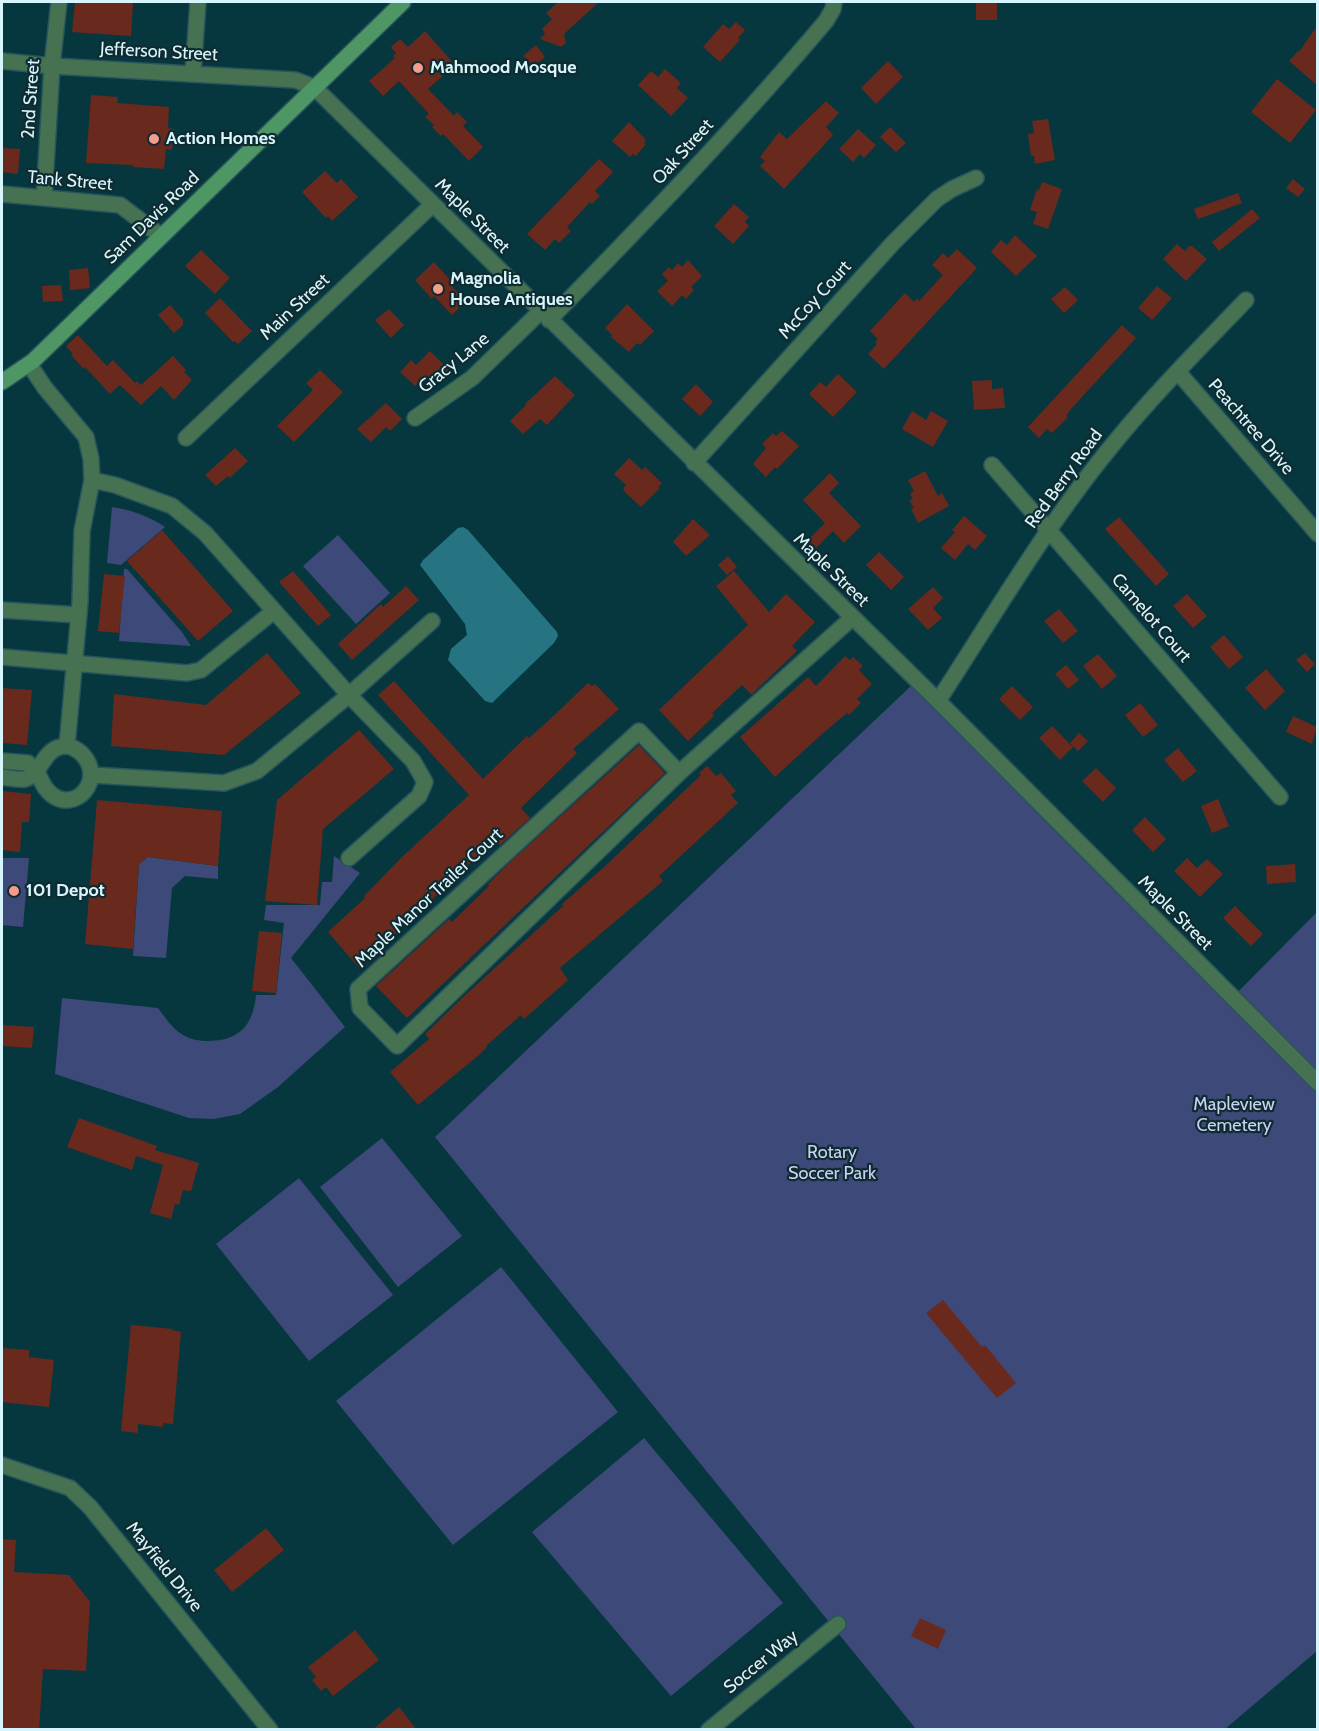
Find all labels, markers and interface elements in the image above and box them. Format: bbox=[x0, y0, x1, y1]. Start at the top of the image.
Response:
street label: Jefferson Street bbox=[100, 38, 218, 66]
place label: Mahmood Mosque bbox=[430, 57, 576, 79]
street label: 2nd Street bbox=[17, 58, 45, 140]
marker: Mahmood Mosque bbox=[411, 61, 425, 75]
street label: Oak Street bbox=[648, 115, 718, 189]
place label: Action Homes bbox=[166, 128, 276, 150]
marker: Action Homes bbox=[147, 132, 161, 146]
street label: Tank Street bbox=[26, 167, 114, 195]
street label: Sam Davis Road bbox=[100, 167, 204, 269]
street label: Maple Street bbox=[430, 174, 514, 258]
street label: McCoy Court bbox=[774, 256, 856, 344]
place label: Magnolia House Antiques bbox=[450, 268, 573, 310]
street label: Main Street bbox=[256, 269, 334, 345]
marker: Magnolia House Antiques bbox=[431, 282, 445, 296]
street label: Gracy Lane bbox=[414, 328, 494, 398]
street label: Peachtree Drive bbox=[1203, 375, 1299, 479]
street label: Red Berry Road bbox=[1021, 425, 1107, 533]
street label: Maple Street bbox=[789, 529, 873, 611]
street label: Camelot Court bbox=[1107, 569, 1195, 667]
street label: Maple Manor Trailer Court bbox=[351, 824, 507, 972]
street label: Maple Street bbox=[1133, 871, 1217, 955]
place label: 101 Depot bbox=[26, 880, 105, 902]
marker: 101 Depot bbox=[7, 884, 21, 898]
park label: Mapleview Cemetery bbox=[1193, 1094, 1275, 1136]
park label: Rotary Soccer Park bbox=[788, 1142, 876, 1184]
street label: Mayfield Drive bbox=[121, 1518, 207, 1616]
street label: Soccer Way bbox=[720, 1626, 802, 1698]

